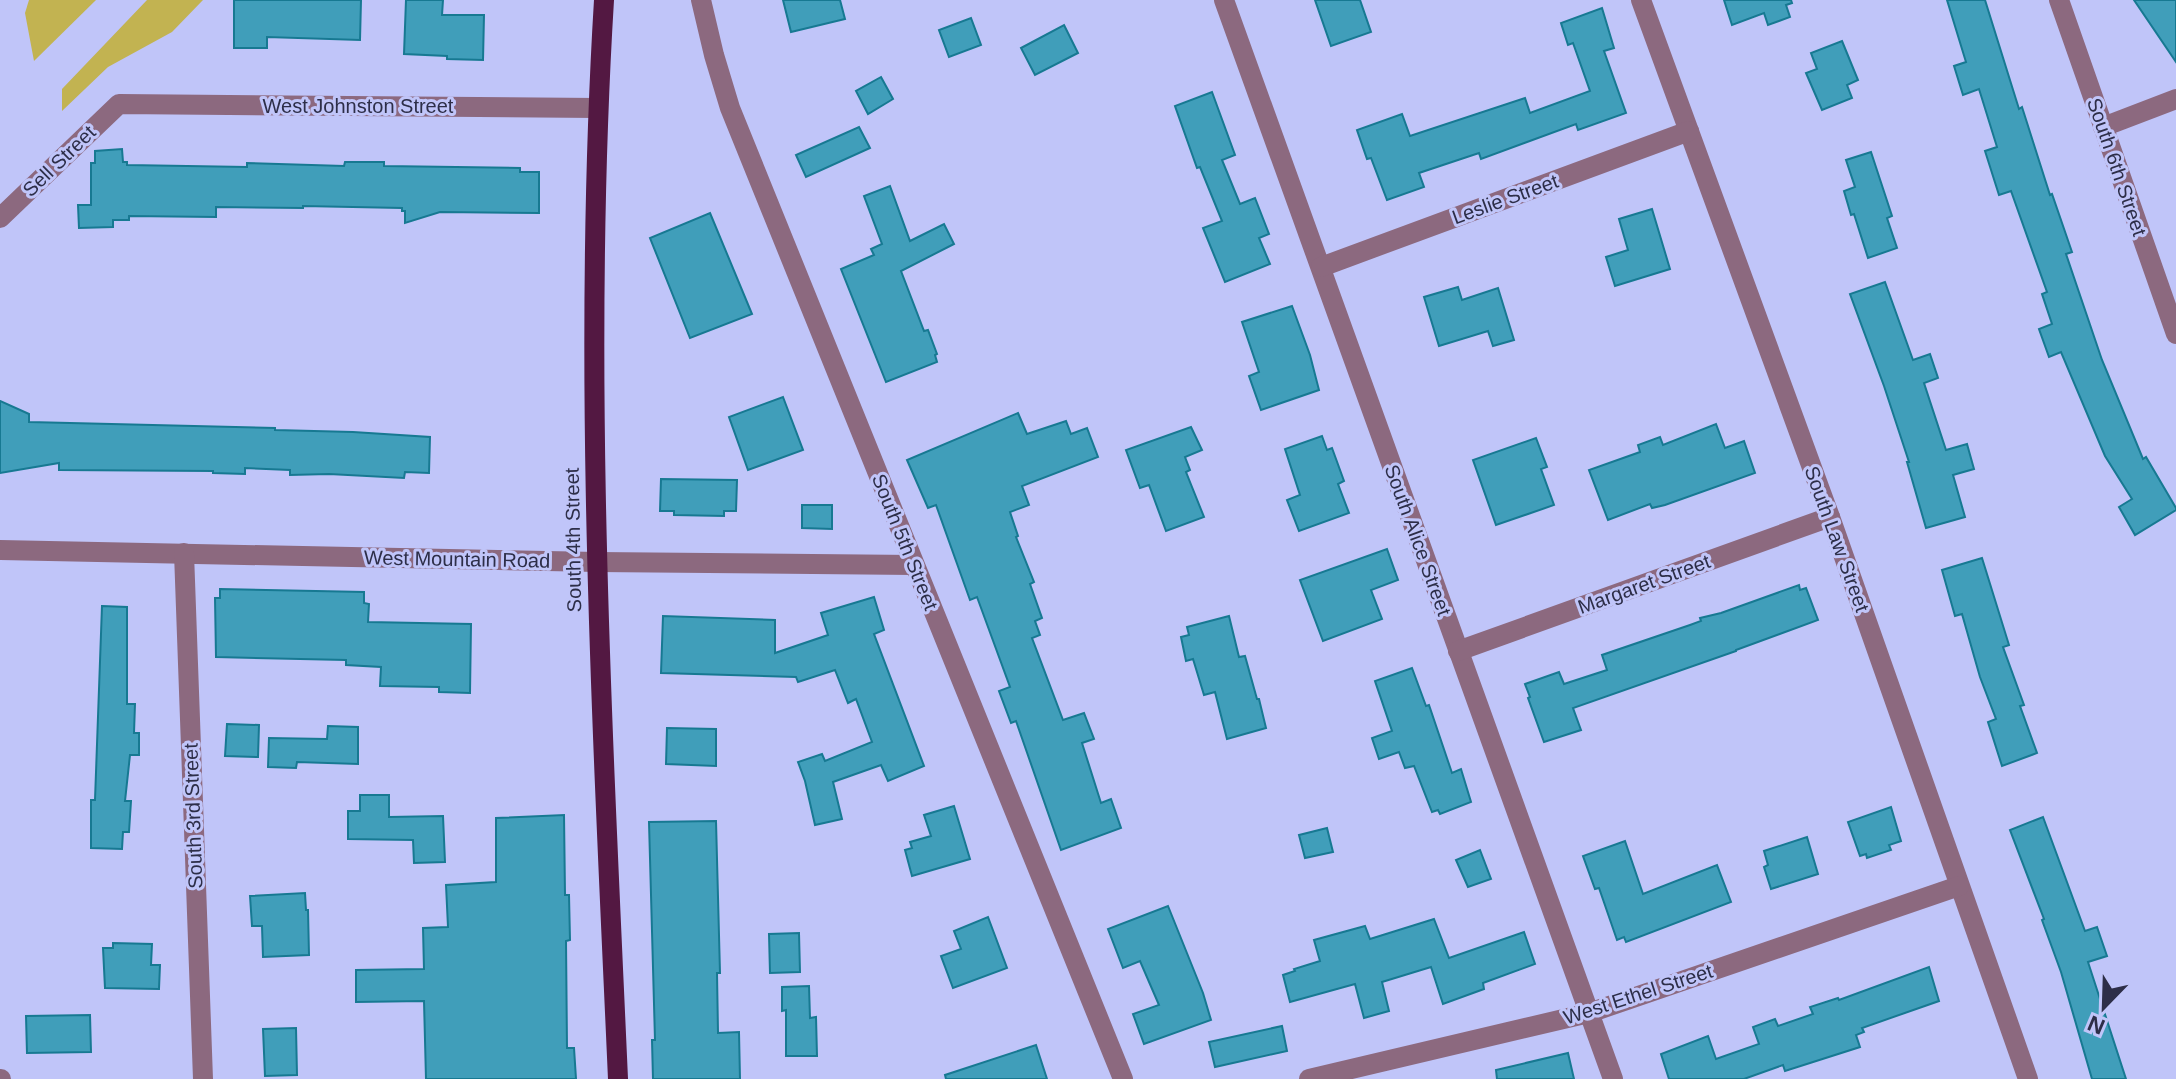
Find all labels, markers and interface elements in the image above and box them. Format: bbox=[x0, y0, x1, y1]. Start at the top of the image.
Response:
street label: West Johnston Street bbox=[263, 95, 454, 117]
street label: South 6th Street bbox=[2083, 95, 2151, 239]
street label: Sell Street bbox=[18, 121, 100, 201]
street label: Leslie Street bbox=[1449, 170, 1561, 228]
street label: South Alice Street bbox=[1380, 462, 1456, 619]
street label: South Law Street bbox=[1800, 463, 1874, 615]
street label: South 4th Street bbox=[561, 467, 585, 612]
street label: South 5th Street bbox=[868, 471, 942, 614]
street label: West Mountain Road bbox=[364, 546, 550, 572]
street label: Margaret Street bbox=[1575, 550, 1713, 618]
street label: South 3rd Street bbox=[179, 742, 207, 889]
street label: West Ethel Street bbox=[1561, 959, 1716, 1028]
north arrow bbox=[2064, 967, 2144, 1047]
text: N bbox=[2084, 1010, 2109, 1040]

